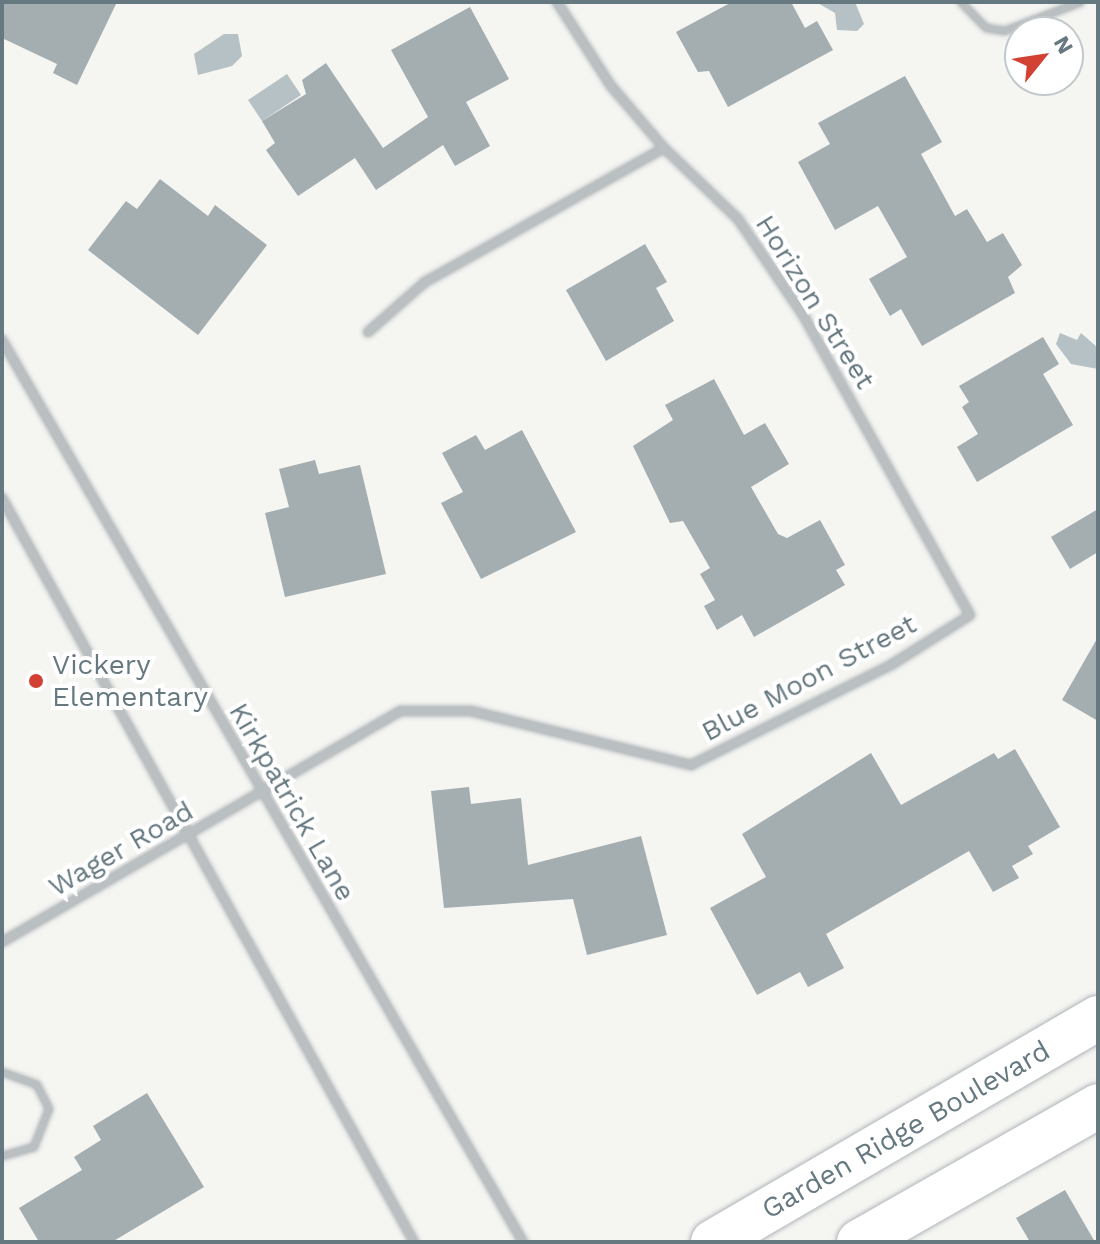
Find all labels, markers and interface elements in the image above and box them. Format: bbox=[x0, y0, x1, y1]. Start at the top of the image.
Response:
north arrow bbox=[1004, 16, 1084, 96]
text: N bbox=[1049, 31, 1078, 58]
street label: Horizon Street bbox=[748, 209, 882, 395]
street label: Blue Moon Street bbox=[696, 607, 922, 749]
place label: Vickery Elementary bbox=[52, 648, 208, 714]
marker: Vickery Elementary bbox=[27, 672, 45, 690]
street label: Kirkpatrick Lane bbox=[222, 697, 362, 907]
street label: Wager Road bbox=[42, 794, 200, 904]
street label: Garden Ridge Boulevard bbox=[756, 1034, 1056, 1226]

